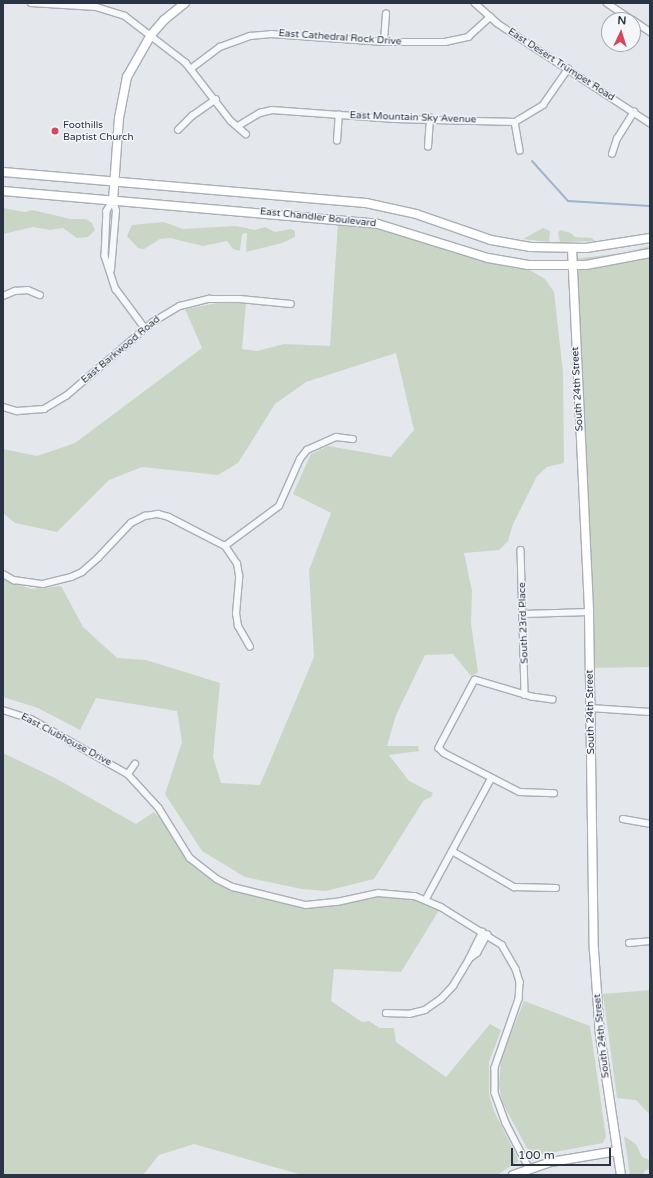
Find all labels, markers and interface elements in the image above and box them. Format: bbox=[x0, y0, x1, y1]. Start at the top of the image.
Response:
north arrow bbox=[601, 12, 641, 52]
text: N bbox=[617, 14, 627, 27]
street label: East Desert Trumpet Road bbox=[505, 26, 617, 104]
street label: East Cathedral Rock Drive bbox=[278, 28, 402, 48]
street label: East Mountain Sky Avenue bbox=[349, 110, 477, 126]
place label: Foothills Baptist Church bbox=[63, 119, 133, 142]
marker: Foothills Baptist Church bbox=[50, 126, 60, 136]
street label: East Chandler Boulevard bbox=[259, 206, 377, 230]
street label: East Barkwood Road bbox=[79, 314, 163, 386]
street label: South 24th Street bbox=[570, 346, 586, 432]
street label: South 23rd Place bbox=[517, 582, 531, 664]
street label: South 24th Street bbox=[584, 670, 598, 754]
street label: East Clubhouse Drive bbox=[19, 711, 113, 769]
street label: South 24th Street bbox=[592, 993, 612, 1079]
scale bar bbox=[513, 1140, 613, 1166]
text: 100 m bbox=[518, 1148, 555, 1162]

